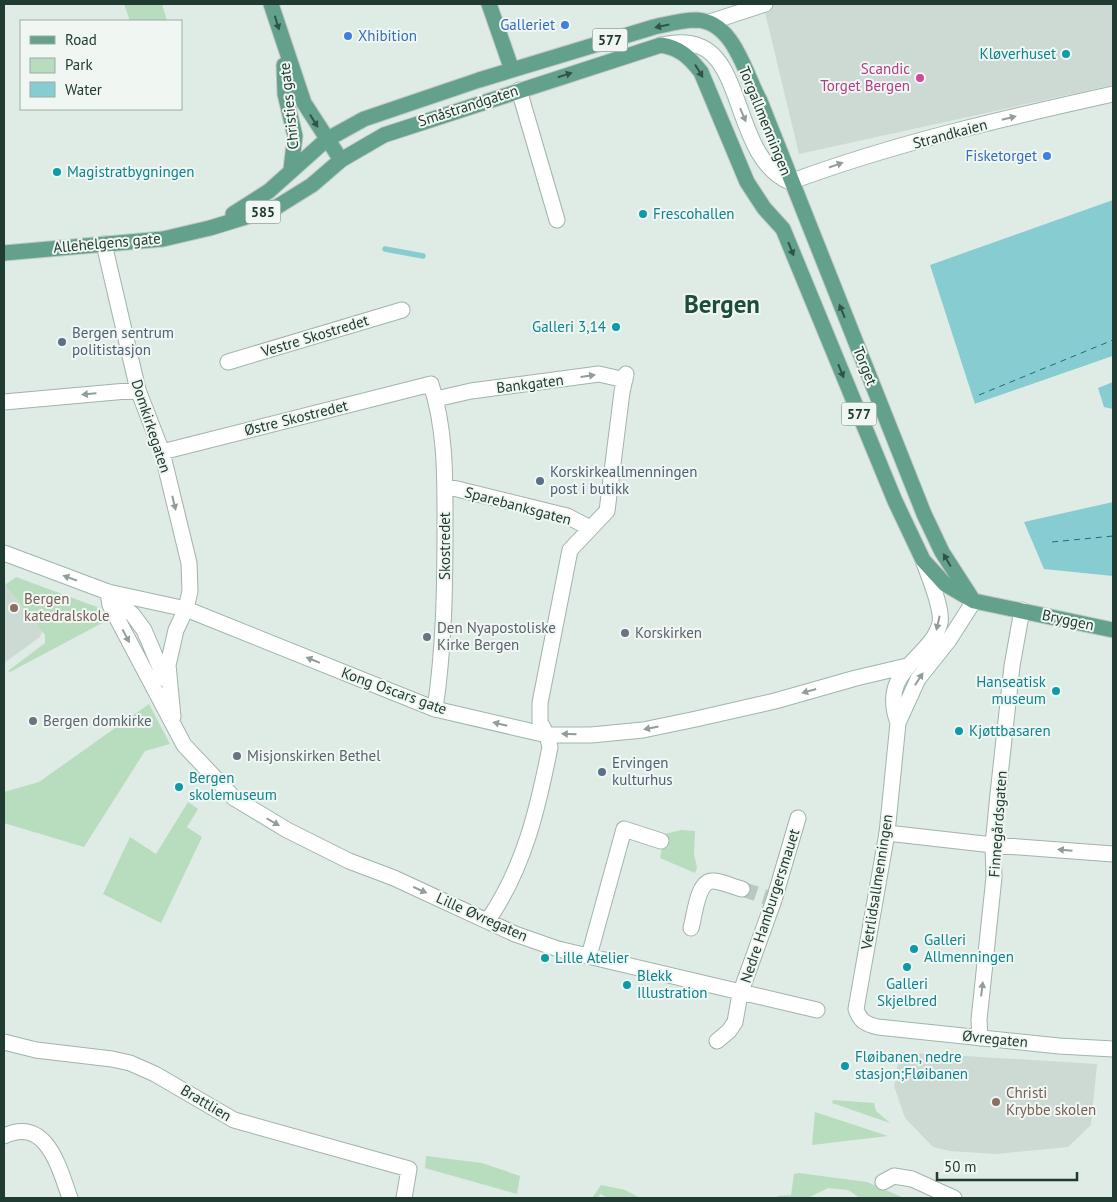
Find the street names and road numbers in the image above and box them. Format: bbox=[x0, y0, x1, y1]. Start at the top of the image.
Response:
road number: 577 bbox=[592, 28, 628, 52]
street label: Christies gate bbox=[274, 62, 303, 150]
street label: Torgallmenningen bbox=[735, 63, 796, 178]
street label: Småstrandgaten bbox=[415, 80, 520, 131]
street label: Strandkaien bbox=[911, 114, 989, 153]
road number: 585 bbox=[246, 200, 280, 223]
street label: Allehelgens gate bbox=[53, 228, 161, 257]
street label: Vestre Skostredet bbox=[258, 310, 371, 361]
street label: Torget bbox=[849, 344, 882, 388]
street label: Bankgaten bbox=[495, 370, 565, 397]
street label: Domkirkegaten bbox=[127, 377, 176, 475]
street label: Østre Skostredet bbox=[242, 395, 350, 440]
road number: 577 bbox=[842, 402, 876, 426]
street label: Sparebanksgaten bbox=[463, 482, 574, 529]
street label: Skostredet bbox=[435, 512, 454, 580]
street label: Bryggen bbox=[1040, 605, 1096, 634]
street label: Kong Oscars gate bbox=[339, 663, 450, 718]
street label: Finnegårdsgaten bbox=[984, 770, 1011, 878]
street label: Vetrlidsallmenningen bbox=[856, 813, 897, 952]
street label: Nedre Hamburgersmauet bbox=[736, 826, 803, 985]
street label: Lille Øvregaten bbox=[433, 888, 531, 945]
street label: Øvregaten bbox=[961, 1026, 1029, 1051]
street label: Brattlien bbox=[177, 1080, 235, 1125]

